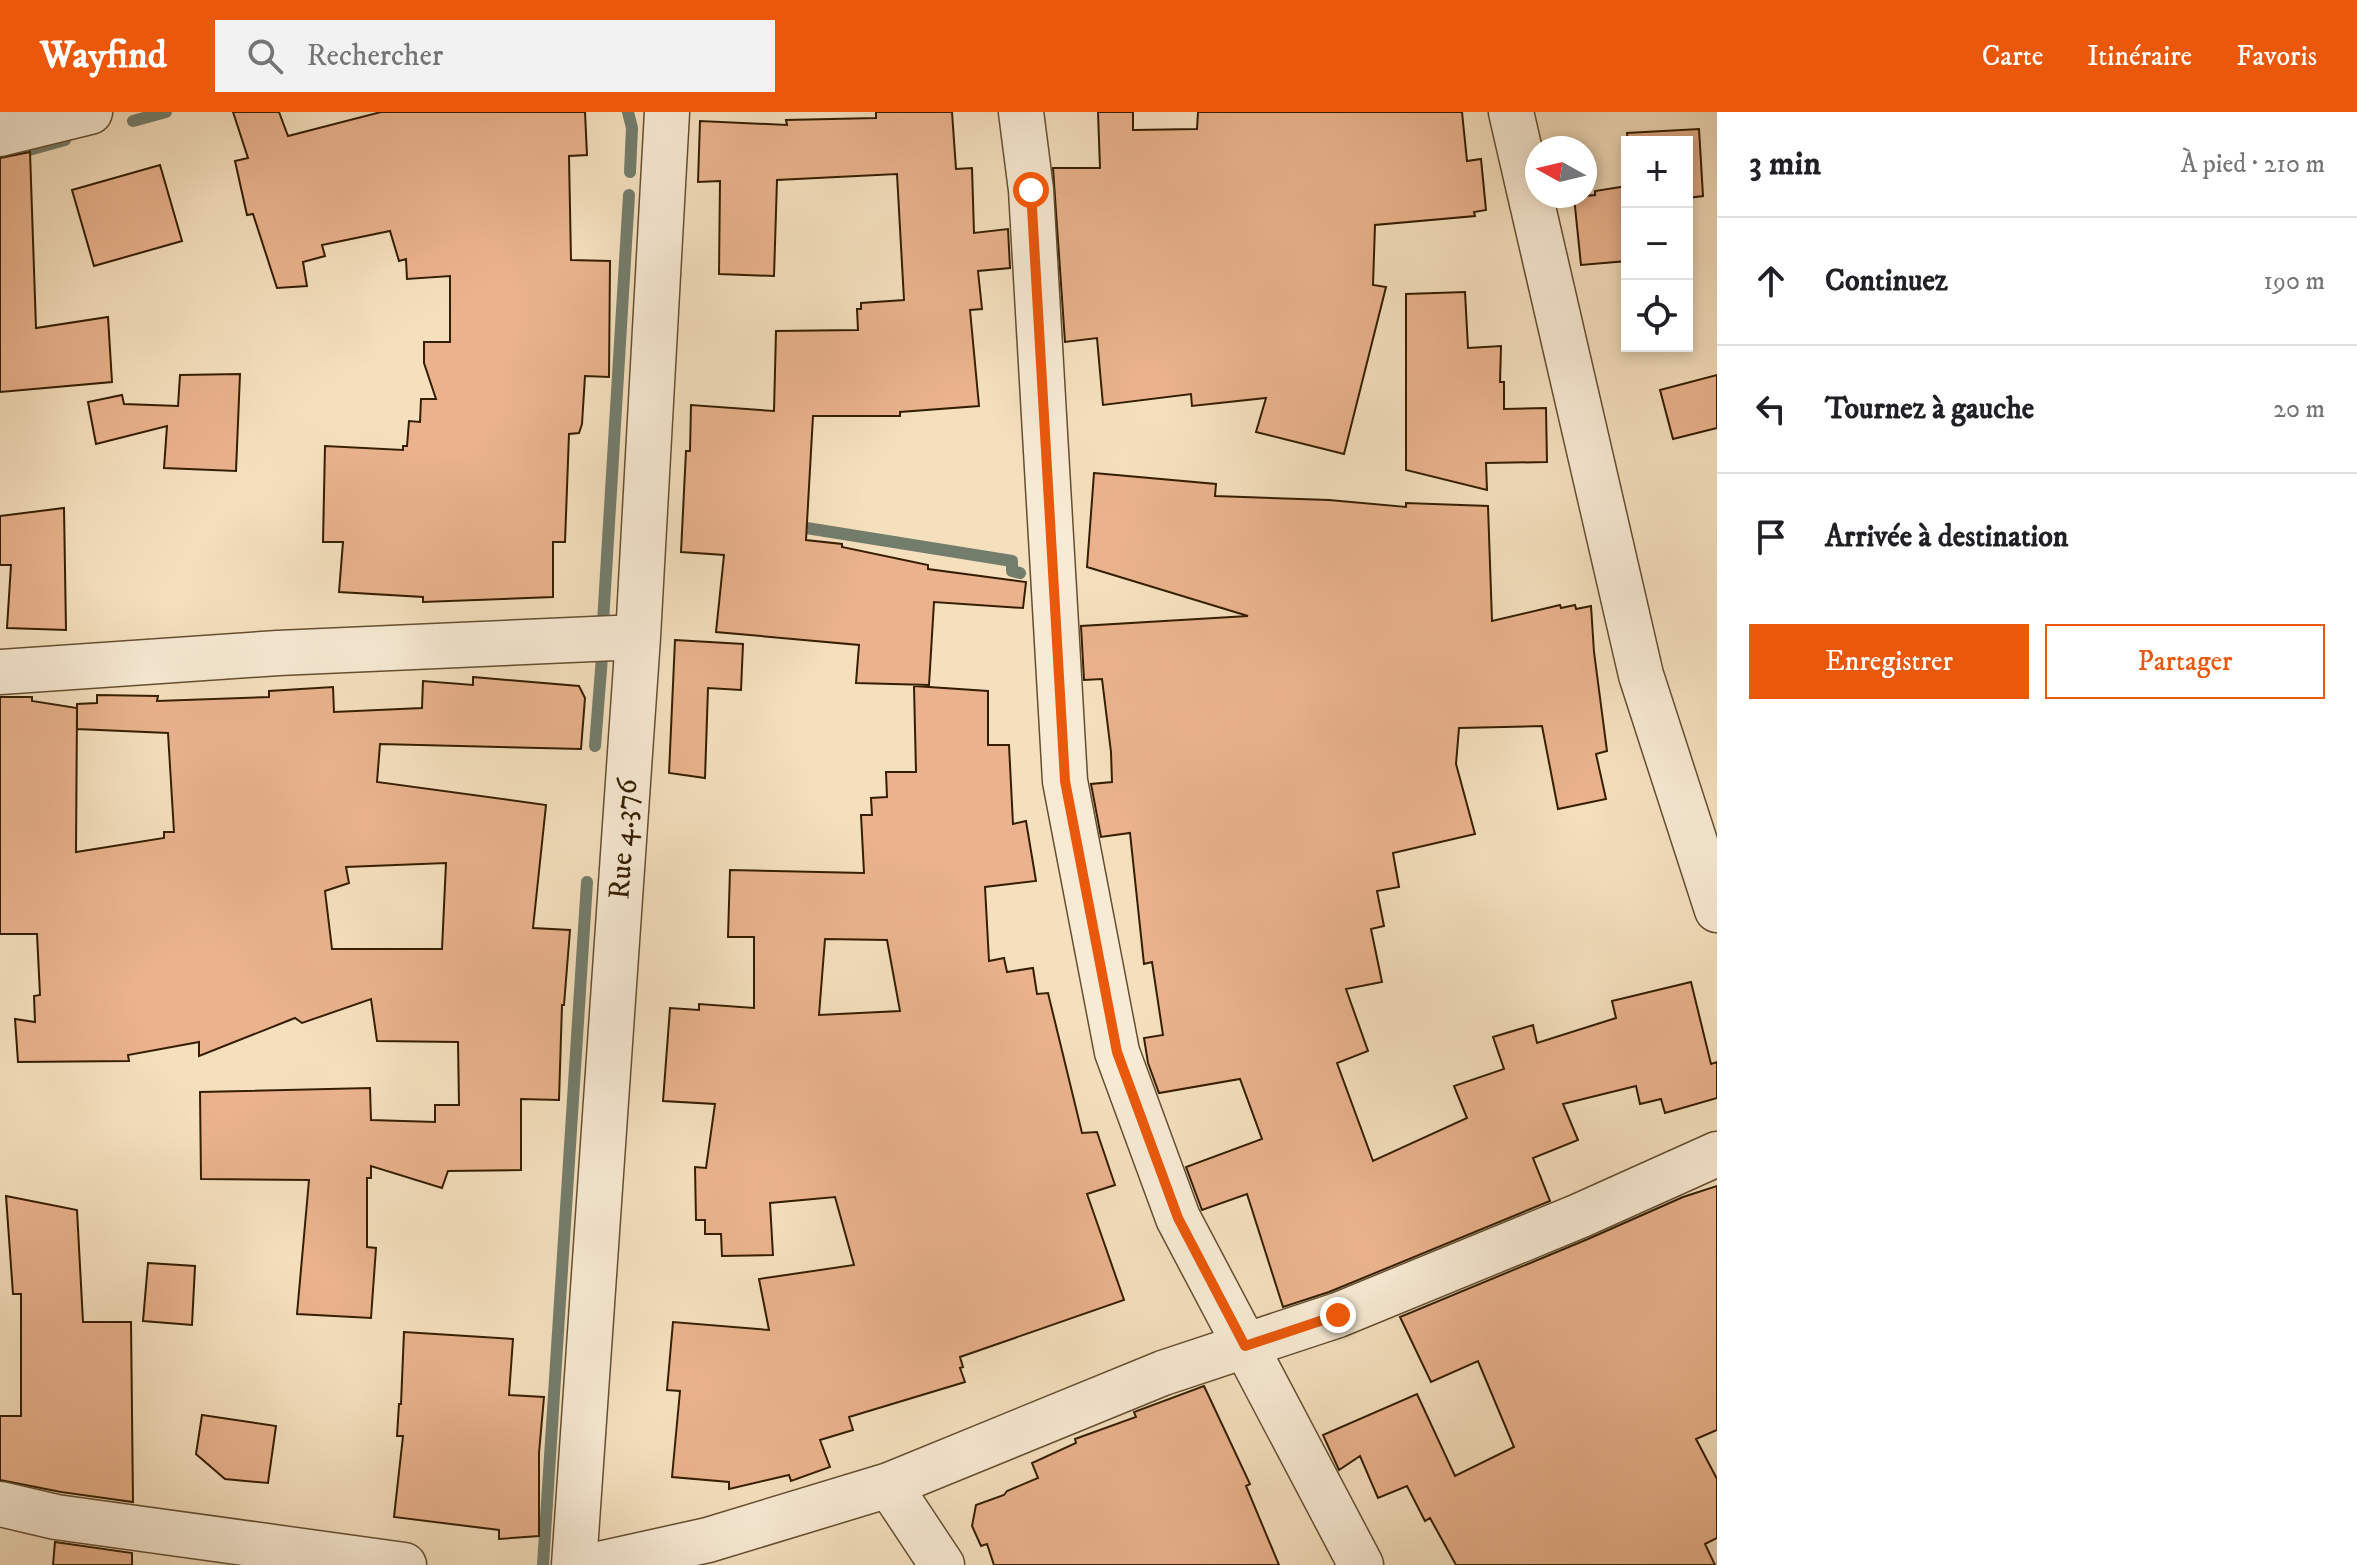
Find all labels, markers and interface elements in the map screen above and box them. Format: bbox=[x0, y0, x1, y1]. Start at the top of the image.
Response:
search box bbox=[215, 20, 775, 92]
text: Wayfind bbox=[40, 32, 167, 80]
icon: search bbox=[243, 34, 287, 78]
text: Rechercher bbox=[307, 38, 443, 75]
text: Carte bbox=[1982, 39, 2043, 74]
text: Itinéraire bbox=[2087, 39, 2192, 74]
text: Favoris bbox=[2236, 39, 2317, 74]
north arrow bbox=[1525, 136, 1597, 208]
map controls bbox=[1621, 136, 1693, 352]
button: + bbox=[1621, 136, 1693, 208]
text: 3 min bbox=[1749, 143, 1821, 185]
text: À pied · 210 m bbox=[2181, 148, 2325, 181]
route start bbox=[1013, 172, 1049, 208]
button: − bbox=[1621, 208, 1693, 280]
icon: ahead bbox=[1749, 259, 1793, 303]
text: Continuez bbox=[1825, 263, 1948, 300]
text: 190 m bbox=[2263, 265, 2325, 298]
button: locate bbox=[1621, 280, 1693, 352]
icon: left bbox=[1749, 387, 1793, 431]
text: Tournez à gauche bbox=[1825, 391, 2034, 428]
text: 20 m bbox=[2273, 393, 2325, 426]
icon: arrive bbox=[1749, 515, 1793, 559]
text: Arrivée à destination bbox=[1825, 519, 2069, 556]
button: Enregistrer bbox=[1749, 624, 2029, 699]
button: Partager bbox=[2045, 624, 2325, 699]
street label: Rue 4.376 bbox=[601, 776, 647, 901]
route end bbox=[1320, 1297, 1356, 1333]

